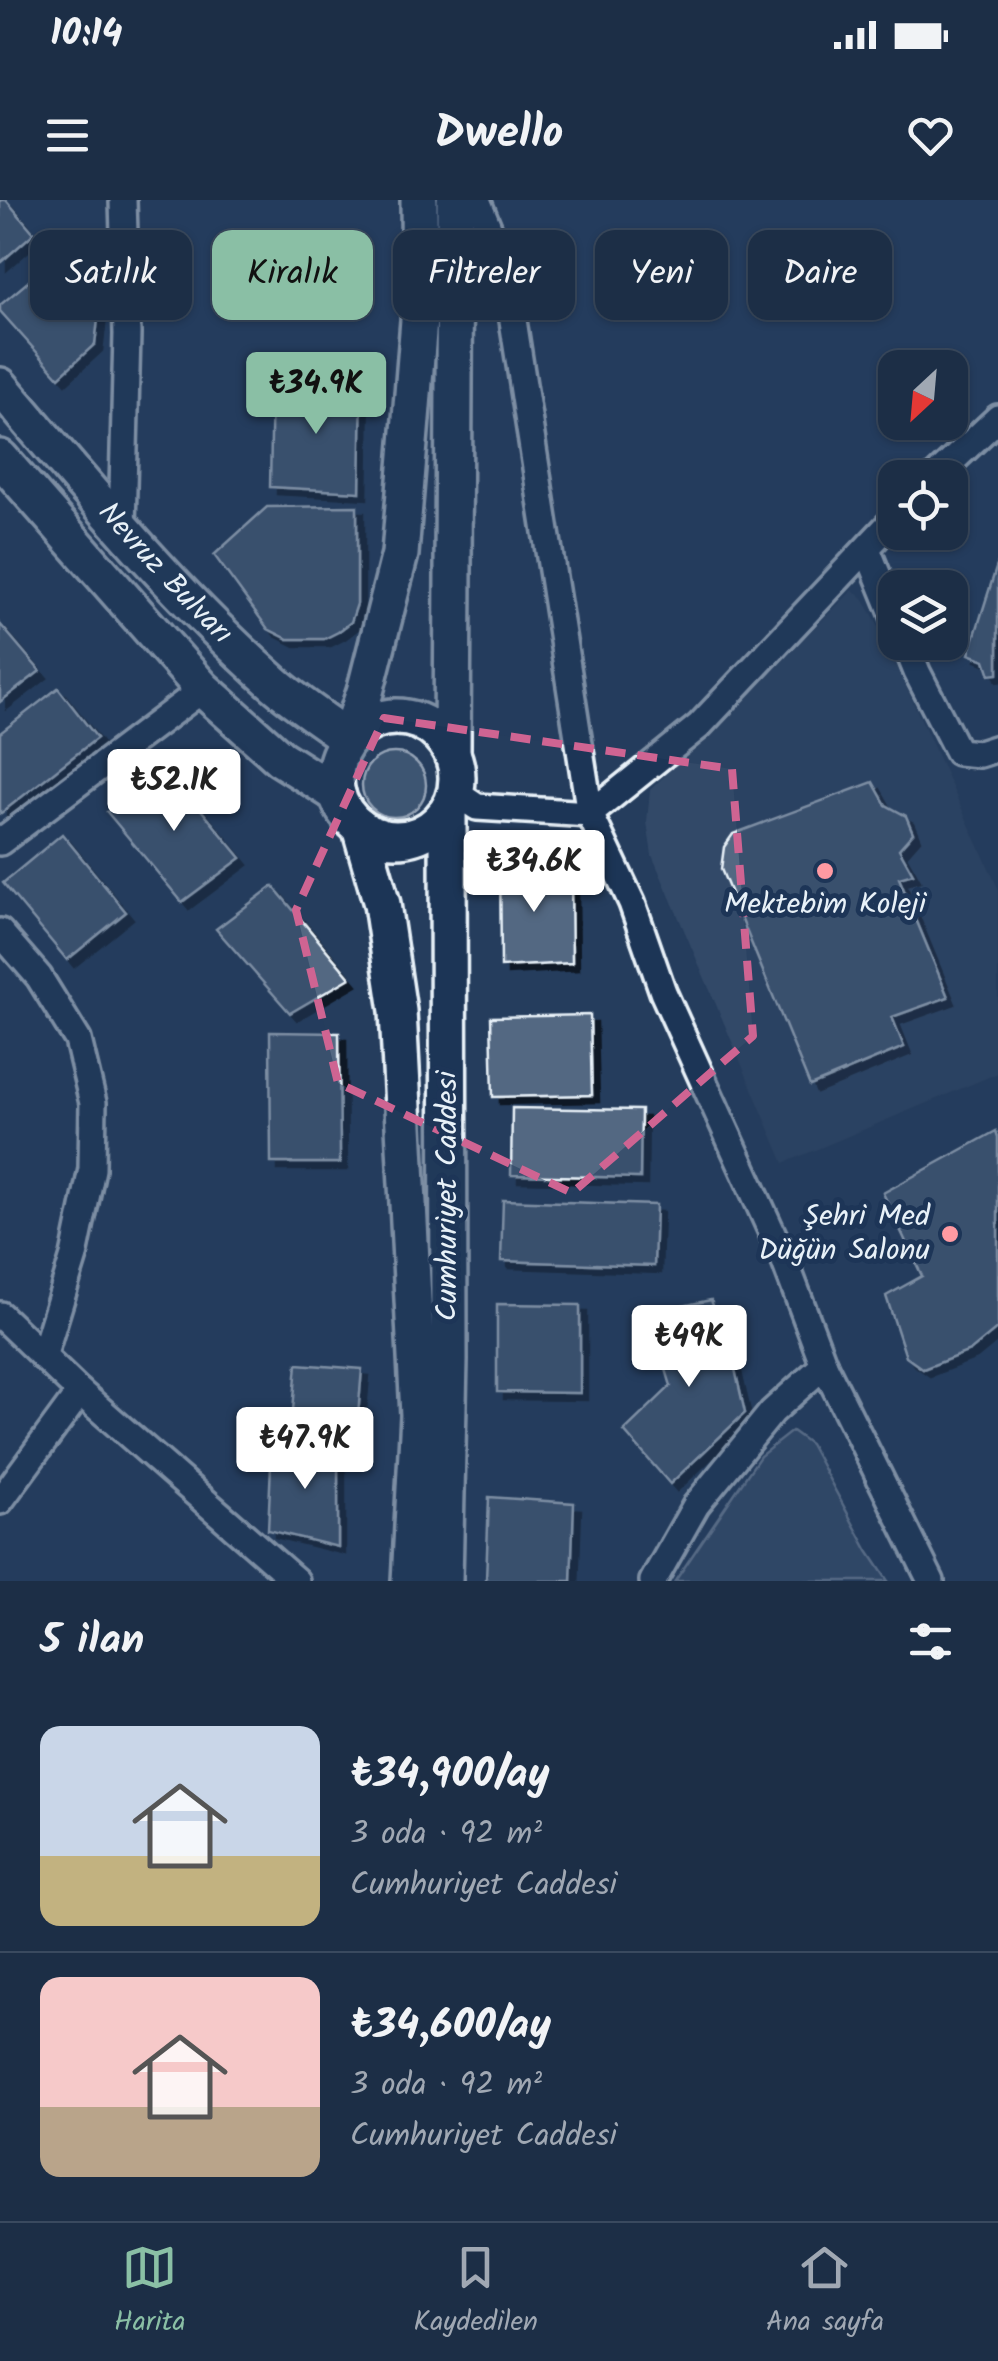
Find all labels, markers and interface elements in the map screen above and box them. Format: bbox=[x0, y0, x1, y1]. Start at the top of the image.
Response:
text: 10:14 bbox=[50, 5, 123, 65]
text: Dwello bbox=[435, 99, 563, 171]
icon: menu bbox=[40, 108, 95, 163]
icon: heart bbox=[903, 108, 958, 163]
chip: Satılık bbox=[30, 230, 192, 320]
chip: Kiralık bbox=[212, 230, 373, 320]
chip: Filtreler bbox=[393, 230, 575, 320]
chip: Yeni bbox=[595, 230, 728, 320]
chip: Daire bbox=[748, 230, 892, 320]
north arrow bbox=[878, 350, 968, 440]
map controls bbox=[878, 350, 968, 660]
pin: ₺34.9K bbox=[235, 352, 397, 437]
text: ₺34.9K bbox=[268, 359, 364, 410]
button: locate bbox=[878, 460, 968, 550]
street label: Nevruz Bulvarı bbox=[85, 492, 244, 657]
button: layers bbox=[878, 570, 968, 660]
pin: ₺52.1K bbox=[93, 749, 255, 834]
text: ₺52.1K bbox=[129, 756, 219, 807]
pin: ₺34.6K bbox=[453, 830, 615, 915]
text: ₺34.6K bbox=[486, 837, 582, 888]
marker: Mektebim Koleji bbox=[814, 860, 836, 882]
place label: Mektebim Koleji bbox=[724, 881, 928, 929]
street label: Cumhuriyet Caddesi bbox=[424, 1069, 472, 1321]
place label: Şehri Med Düğün Salonu bbox=[758, 1193, 931, 1275]
marker: Şehri Med Düğün Salonu bbox=[939, 1223, 961, 1245]
pin: ₺49K bbox=[630, 1305, 748, 1390]
text: ₺49K bbox=[654, 1312, 724, 1363]
pin: ₺47.9K bbox=[224, 1407, 386, 1492]
text: ₺47.9K bbox=[258, 1414, 352, 1465]
text: 5 ilan bbox=[40, 1608, 144, 1675]
icon: filters bbox=[903, 1614, 958, 1669]
text: ₺34,900/ay bbox=[350, 1742, 550, 1809]
icon: home bbox=[120, 1766, 240, 1886]
text: 3 oda · 92 m² bbox=[350, 1809, 542, 1860]
text: Cumhuriyet Caddesi bbox=[350, 1860, 617, 1911]
text: ₺34,600/ay bbox=[350, 1993, 551, 2060]
icon: home bbox=[120, 2017, 240, 2137]
text: 3 oda · 92 m² bbox=[350, 2060, 542, 2111]
text: Cumhuriyet Caddesi bbox=[350, 2111, 617, 2162]
tab: Harita bbox=[114, 2240, 186, 2345]
tab: Kaydedilen bbox=[414, 2240, 538, 2345]
tab: Ana sayfa bbox=[766, 2240, 884, 2345]

